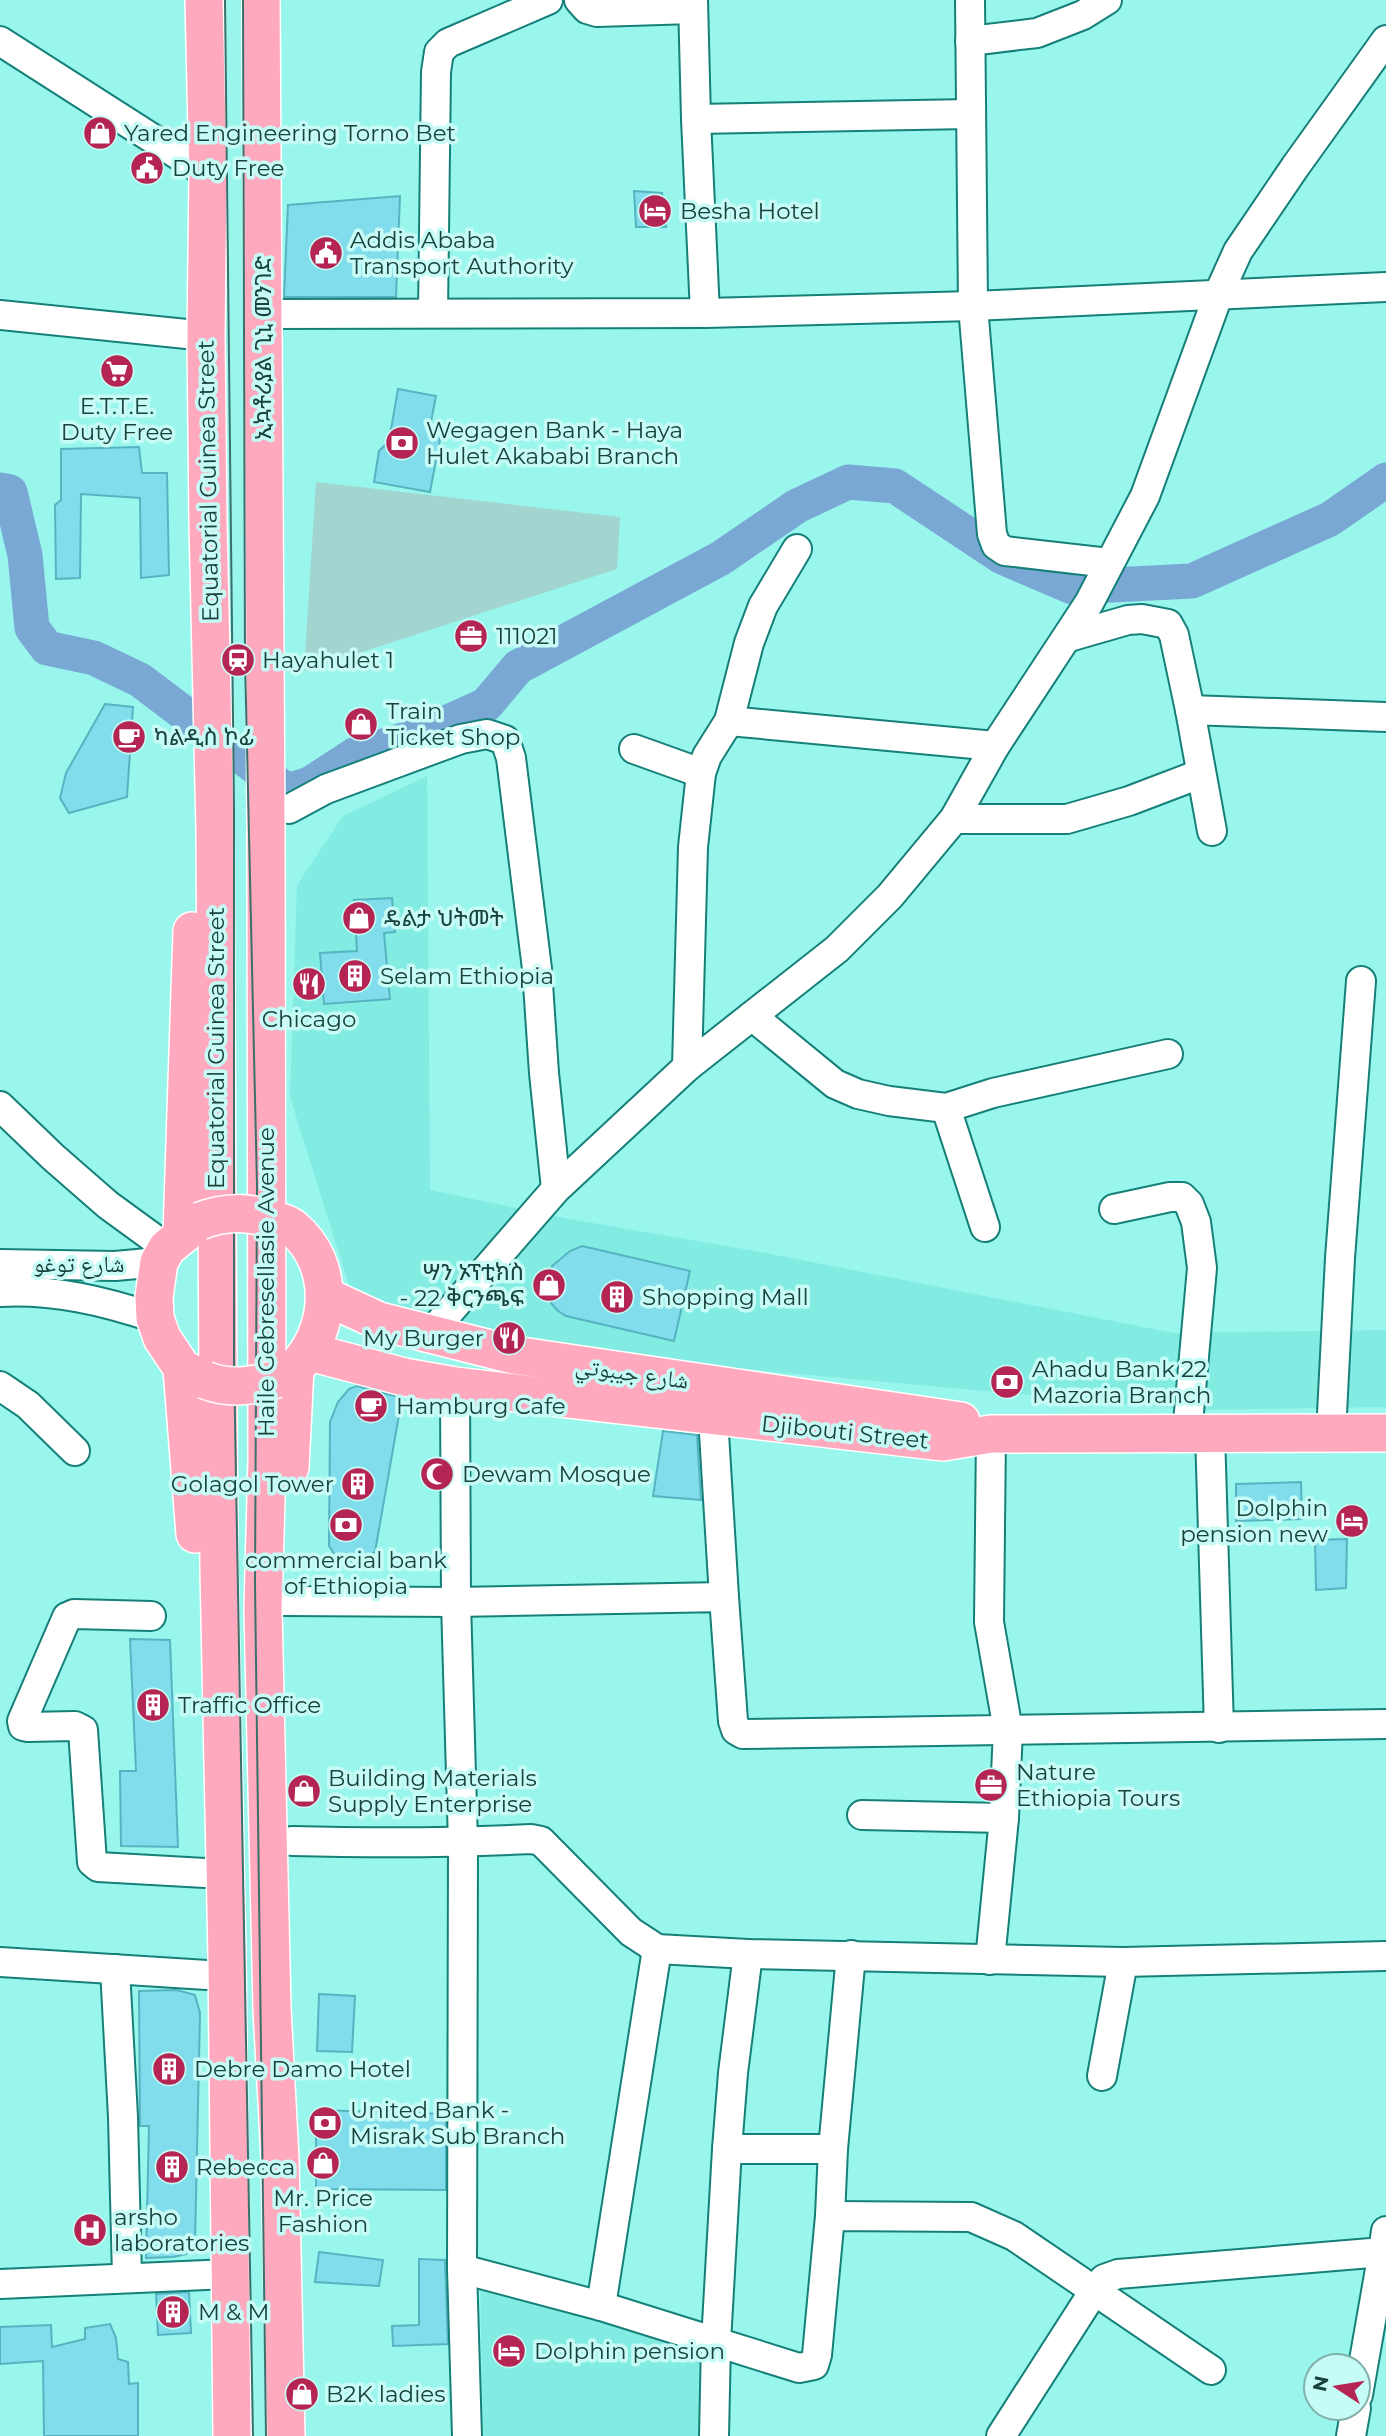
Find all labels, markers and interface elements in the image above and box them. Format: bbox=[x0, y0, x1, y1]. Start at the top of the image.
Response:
shop icon: Yared Engineering Torno Bet bbox=[81, 114, 119, 152]
place label: Yared Engineering Torno Bet bbox=[124, 119, 456, 147]
public building icon: Duty Free bbox=[128, 149, 166, 187]
place label: Duty Free bbox=[172, 154, 285, 182]
hotel icon: Besha Hotel bbox=[636, 192, 674, 230]
place label: Besha Hotel bbox=[680, 197, 820, 225]
place label: Addis Ababa Transport Authority bbox=[350, 226, 574, 280]
public building icon: Addis Ababa Transport Authority bbox=[307, 234, 345, 272]
street label: ኢኳቶሪያል ጊኒ መንገድ bbox=[249, 255, 277, 440]
street label: Equatorial Guinea Street bbox=[192, 340, 224, 622]
supermarket icon: E.T.T.E. Duty Free bbox=[98, 352, 136, 390]
place label: E.T.T.E. Duty Free bbox=[61, 392, 173, 446]
place label: Wegagen Bank - Haya Hulet Akababi Branch bbox=[426, 416, 683, 470]
bank icon: Wegagen Bank - Haya Hulet Akababi Branch bbox=[383, 424, 421, 462]
office icon: 111021 bbox=[452, 617, 490, 655]
place label: 111021 bbox=[496, 622, 558, 650]
station icon: Hayahulet 1 bbox=[219, 641, 257, 679]
place label: Hayahulet 1 bbox=[262, 646, 394, 674]
place label: Train Ticket Shop bbox=[386, 697, 520, 751]
shop icon: Train Ticket Shop bbox=[342, 705, 380, 743]
cafe icon: ካልዲስ ኮፊ bbox=[110, 718, 148, 756]
place label: ካልዲስ ኮፊ bbox=[154, 723, 254, 751]
shop icon: ዴልታ ህትመት bbox=[340, 899, 378, 937]
place label: ዴልታ ህትመት bbox=[384, 904, 504, 932]
street label: Equatorial Guinea Street bbox=[202, 907, 230, 1189]
building icon: Selam Ethiopia bbox=[336, 957, 374, 995]
place label: Selam Ethiopia bbox=[380, 962, 554, 990]
restaurant icon: Chicago bbox=[290, 965, 328, 1003]
place label: Chicago bbox=[262, 1005, 356, 1033]
street label: Haile Gebresellasie Avenue bbox=[252, 1127, 280, 1437]
street label: شارع توغو bbox=[34, 1250, 124, 1279]
place label: ሣን ኦፕቲክስ - 22 ቅርንጫፍ bbox=[399, 1258, 525, 1312]
shop icon: ሣን ኦፕቲክስ - 22 ቅርንጫፍ bbox=[530, 1266, 568, 1304]
building icon: Shopping Mall bbox=[598, 1278, 636, 1316]
place label: Shopping Mall bbox=[642, 1283, 809, 1311]
restaurant icon: My Burger bbox=[490, 1319, 528, 1357]
place label: My Burger bbox=[363, 1324, 484, 1352]
street label: شارع جيبوتي bbox=[573, 1351, 690, 1400]
place label: Ahadu Bank 22 Mazoria Branch bbox=[1032, 1355, 1211, 1409]
bank icon: Ahadu Bank 22 Mazoria Branch bbox=[988, 1363, 1026, 1401]
cafe icon: Hamburg Cafe bbox=[352, 1387, 390, 1425]
place label: Hamburg Cafe bbox=[396, 1392, 566, 1420]
street label: Djibouti Street bbox=[760, 1409, 930, 1455]
mosque icon: Dewam Mosque bbox=[418, 1455, 456, 1493]
place label: Dewam Mosque bbox=[462, 1460, 651, 1488]
building icon: Golagol Tower bbox=[339, 1465, 377, 1503]
place label: Golagol Tower bbox=[171, 1470, 334, 1498]
place label: Dolphin pension new bbox=[1180, 1494, 1329, 1548]
hotel icon: Dolphin pension new bbox=[1333, 1502, 1371, 1540]
bank icon: commercial bank of Ethiopia bbox=[327, 1506, 365, 1544]
place label: commercial bank of Ethiopia bbox=[245, 1546, 447, 1600]
building icon: Traffic Office bbox=[134, 1686, 172, 1724]
place label: Traffic Office bbox=[178, 1691, 321, 1719]
place label: Nature Ethiopia Tours bbox=[1016, 1758, 1180, 1812]
place label: Building Materials Supply Enterprise bbox=[328, 1764, 537, 1818]
office icon: Nature Ethiopia Tours bbox=[972, 1766, 1010, 1804]
shop icon: Building Materials Supply Enterprise bbox=[285, 1772, 323, 1810]
building icon: Debre Damo Hotel bbox=[150, 2050, 188, 2088]
place label: Debre Damo Hotel bbox=[194, 2055, 411, 2083]
place label: United Bank - Misrak Sub Branch bbox=[350, 2096, 565, 2150]
bank icon: United Bank - Misrak Sub Branch bbox=[306, 2104, 344, 2142]
shop icon: Mr. Price Fashion bbox=[304, 2144, 342, 2182]
building icon: Rebecca bbox=[153, 2148, 191, 2186]
place label: Rebecca bbox=[196, 2153, 295, 2181]
place label: Mr. Price Fashion bbox=[273, 2184, 373, 2238]
place label: arsho laboratories bbox=[114, 2203, 249, 2257]
hospital icon: arsho laboratories bbox=[71, 2211, 109, 2249]
building icon: M & M bbox=[154, 2293, 192, 2331]
place label: M & M bbox=[198, 2298, 269, 2326]
hotel icon: Dolphin pension bbox=[490, 2332, 528, 2370]
place label: Dolphin pension bbox=[534, 2337, 725, 2365]
north arrow bbox=[1302, 2352, 1372, 2422]
text: N bbox=[1308, 2374, 1334, 2393]
shop icon: B2K ladies bbox=[283, 2375, 321, 2413]
place label: B2K ladies bbox=[326, 2380, 445, 2408]

